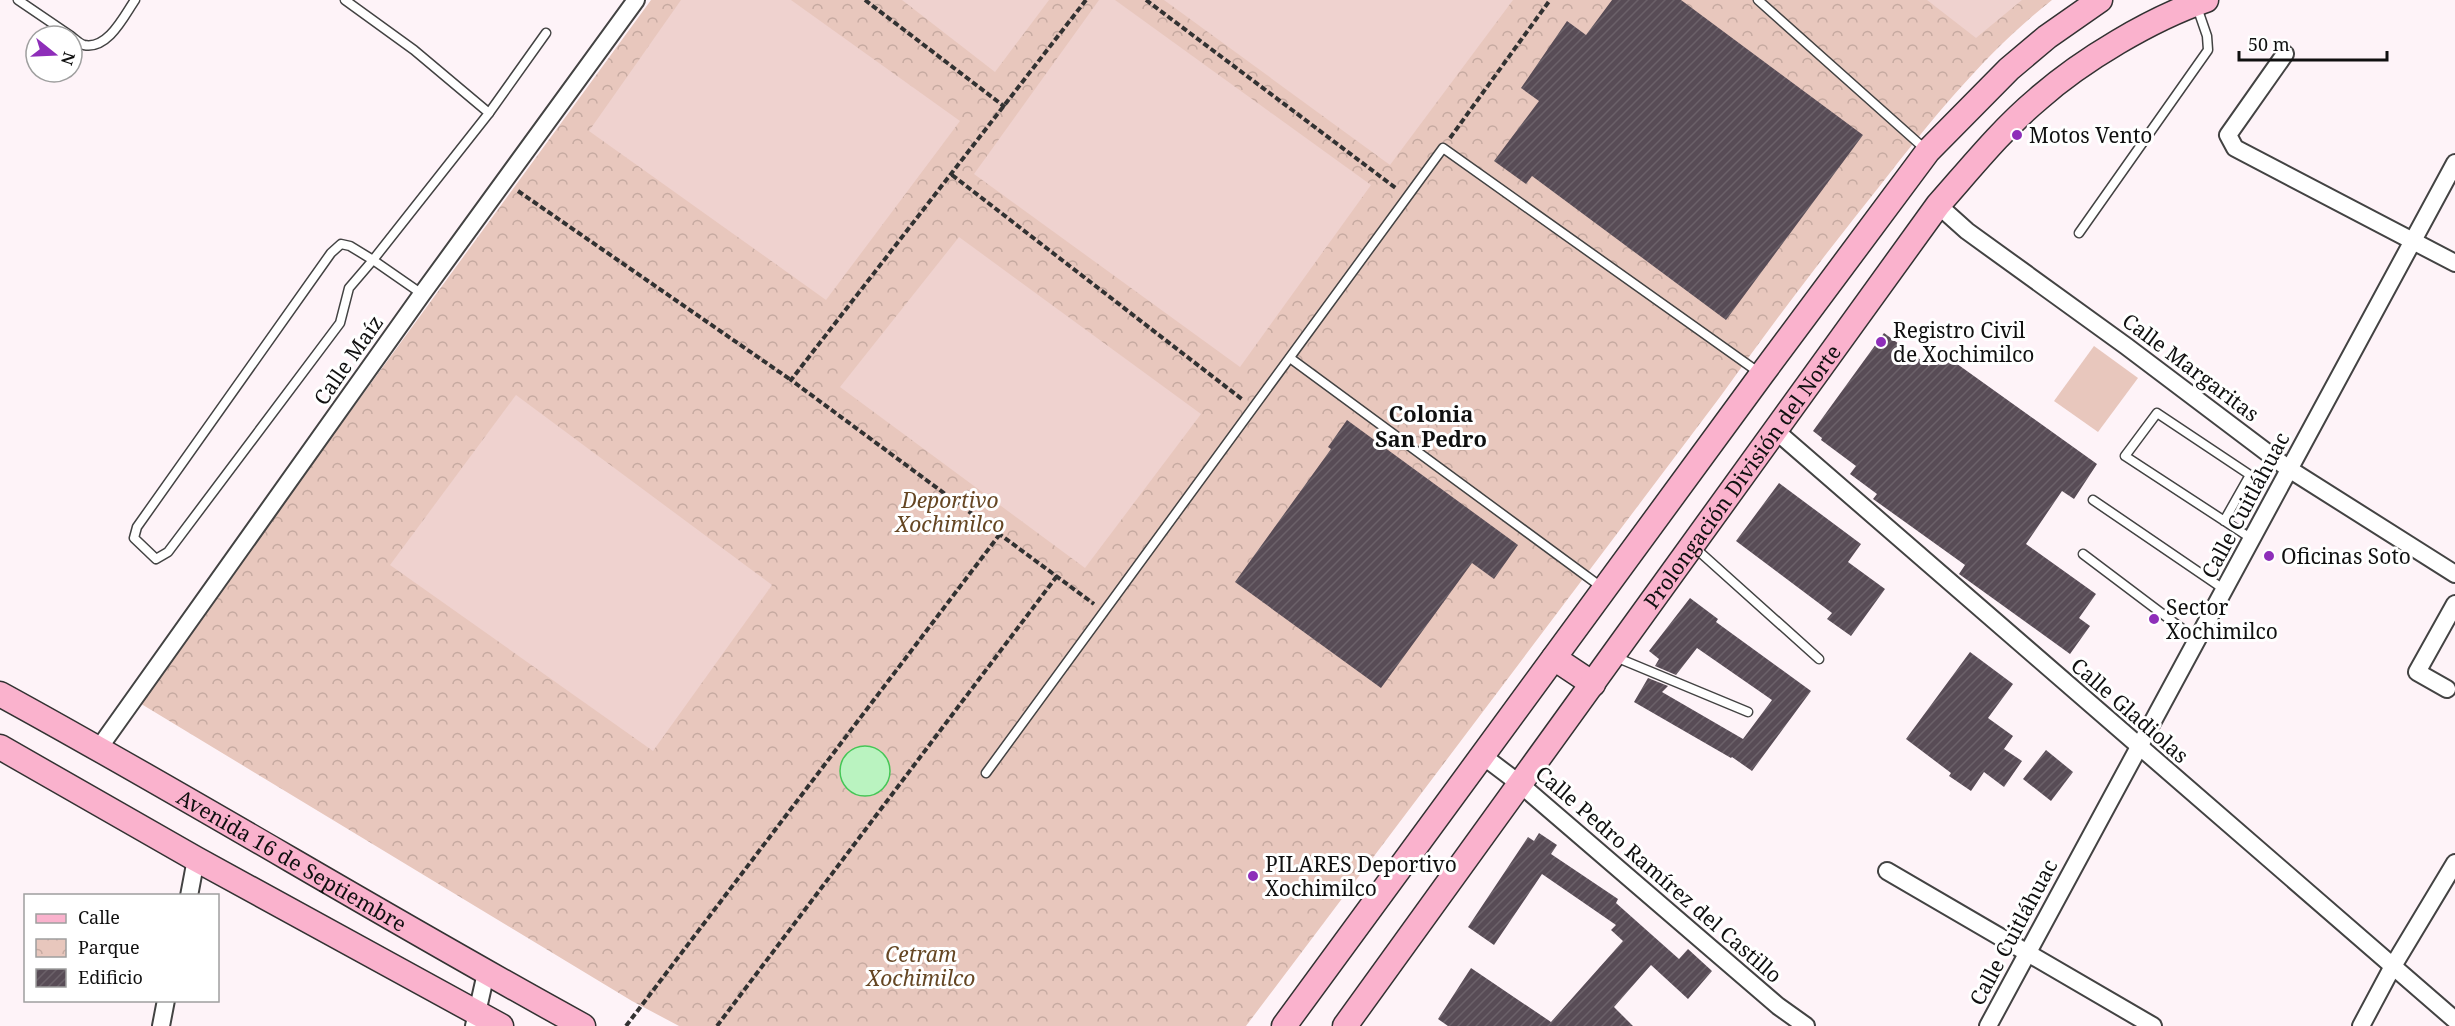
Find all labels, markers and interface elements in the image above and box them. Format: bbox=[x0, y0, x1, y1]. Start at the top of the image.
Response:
north arrow bbox=[24, 24, 84, 84]
scale bar bbox=[2239, 24, 2388, 62]
text: 50 m bbox=[2248, 32, 2290, 56]
text: N bbox=[56, 49, 81, 68]
place label: Motos Vento bbox=[2029, 121, 2152, 149]
marker: Motos Vento bbox=[2010, 128, 2024, 142]
street label: Calle Margaritas bbox=[2117, 306, 2265, 428]
street label: Calle Maíz bbox=[307, 310, 389, 410]
place label: Registro Civil de Xochimilco bbox=[1893, 316, 2034, 368]
marker: Registro Civil de Xochimilco bbox=[1874, 335, 1888, 349]
street label: Prolongación División del Norte bbox=[1637, 339, 1847, 614]
district label: Colonia San Pedro bbox=[1375, 398, 1487, 453]
street label: Calle Cuitláhuac bbox=[2195, 427, 2295, 583]
park label: Deportivo Xochimilco bbox=[894, 486, 1004, 538]
place label: Oficinas Soto bbox=[2281, 542, 2411, 570]
marker: Oficinas Soto bbox=[2262, 549, 2276, 563]
place label: Sector Xochimilco bbox=[2166, 593, 2278, 645]
marker: Sector Xochimilco bbox=[2147, 612, 2161, 626]
street label: Calle Gladiolas bbox=[2065, 651, 2195, 769]
street label: Calle Pedro Ramírez del Castillo bbox=[1530, 759, 1788, 989]
street label: Avenida 16 de Septiembre bbox=[172, 783, 412, 938]
place label: PILARES Deportivo Xochimilco bbox=[1265, 850, 1457, 902]
street label: Calle Cuitláhuac bbox=[1963, 854, 2063, 1010]
marker: PILARES Deportivo Xochimilco bbox=[1246, 869, 1260, 883]
legend bbox=[24, 894, 219, 1002]
text: Calle bbox=[78, 905, 120, 929]
text: Parque bbox=[78, 935, 140, 959]
park label: Cetram Xochimilco bbox=[865, 940, 975, 992]
text: Edificio bbox=[78, 965, 143, 989]

